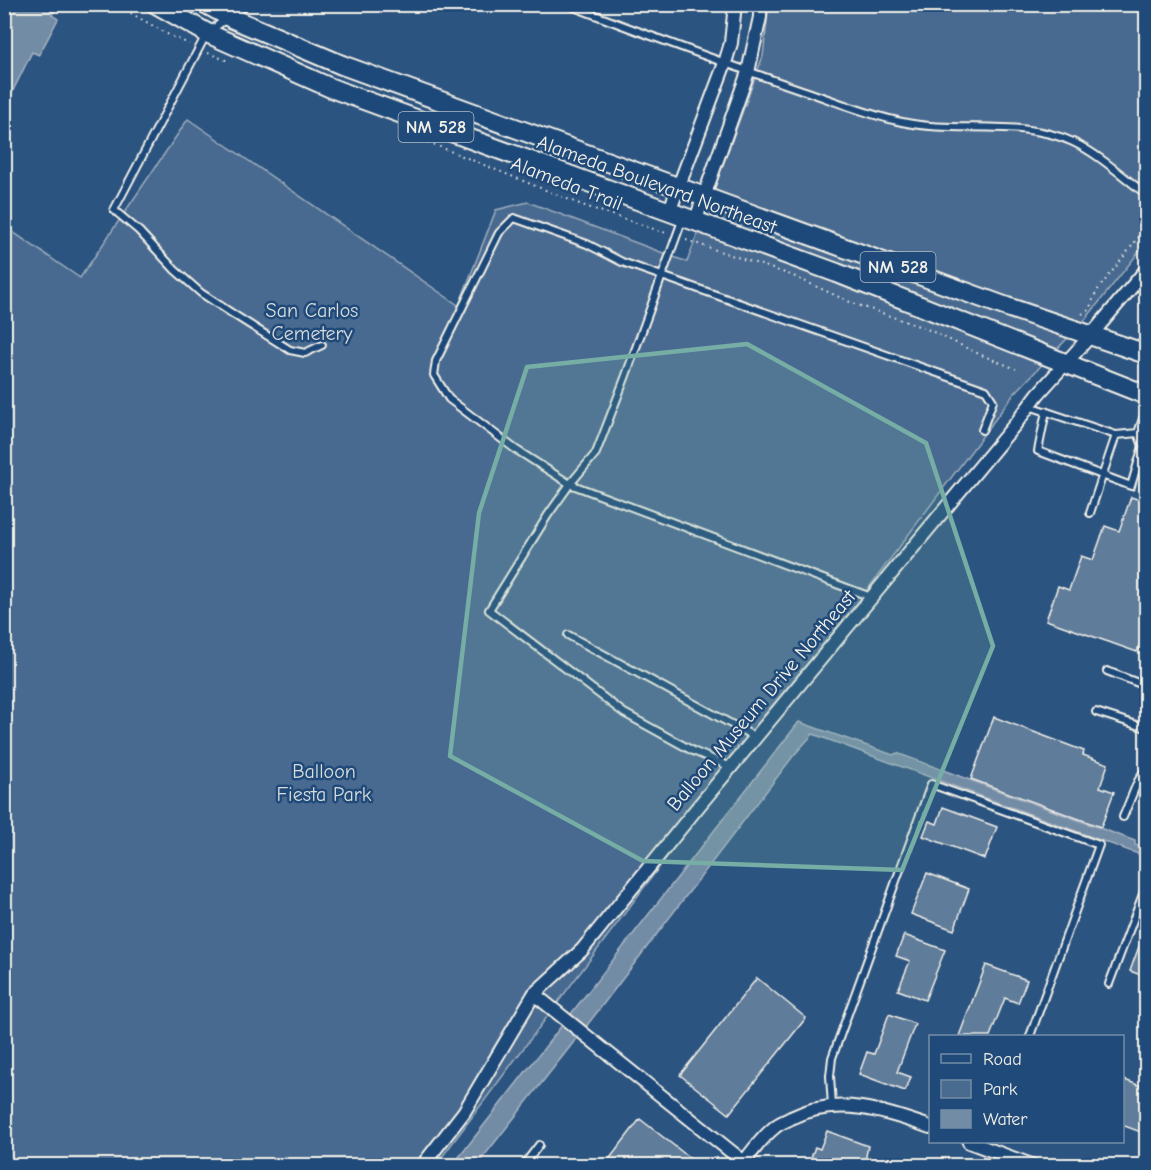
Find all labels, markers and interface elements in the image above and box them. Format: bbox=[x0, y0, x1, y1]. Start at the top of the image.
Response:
road number: NM 528 bbox=[398, 112, 474, 142]
street label: Alameda Boulevard Northeast bbox=[534, 130, 781, 239]
street label: Alameda Trail bbox=[508, 152, 626, 215]
road number: NM 528 bbox=[860, 252, 936, 282]
park label: San Carlos Cemetery bbox=[266, 299, 358, 345]
street label: Balloon Museum Drive Northeast bbox=[662, 584, 861, 815]
park label: Balloon Fiesta Park bbox=[277, 760, 372, 806]
legend bbox=[929, 1035, 1124, 1143]
text: Road bbox=[983, 1049, 1022, 1070]
text: Park bbox=[983, 1079, 1018, 1100]
text: Water bbox=[983, 1109, 1028, 1130]

